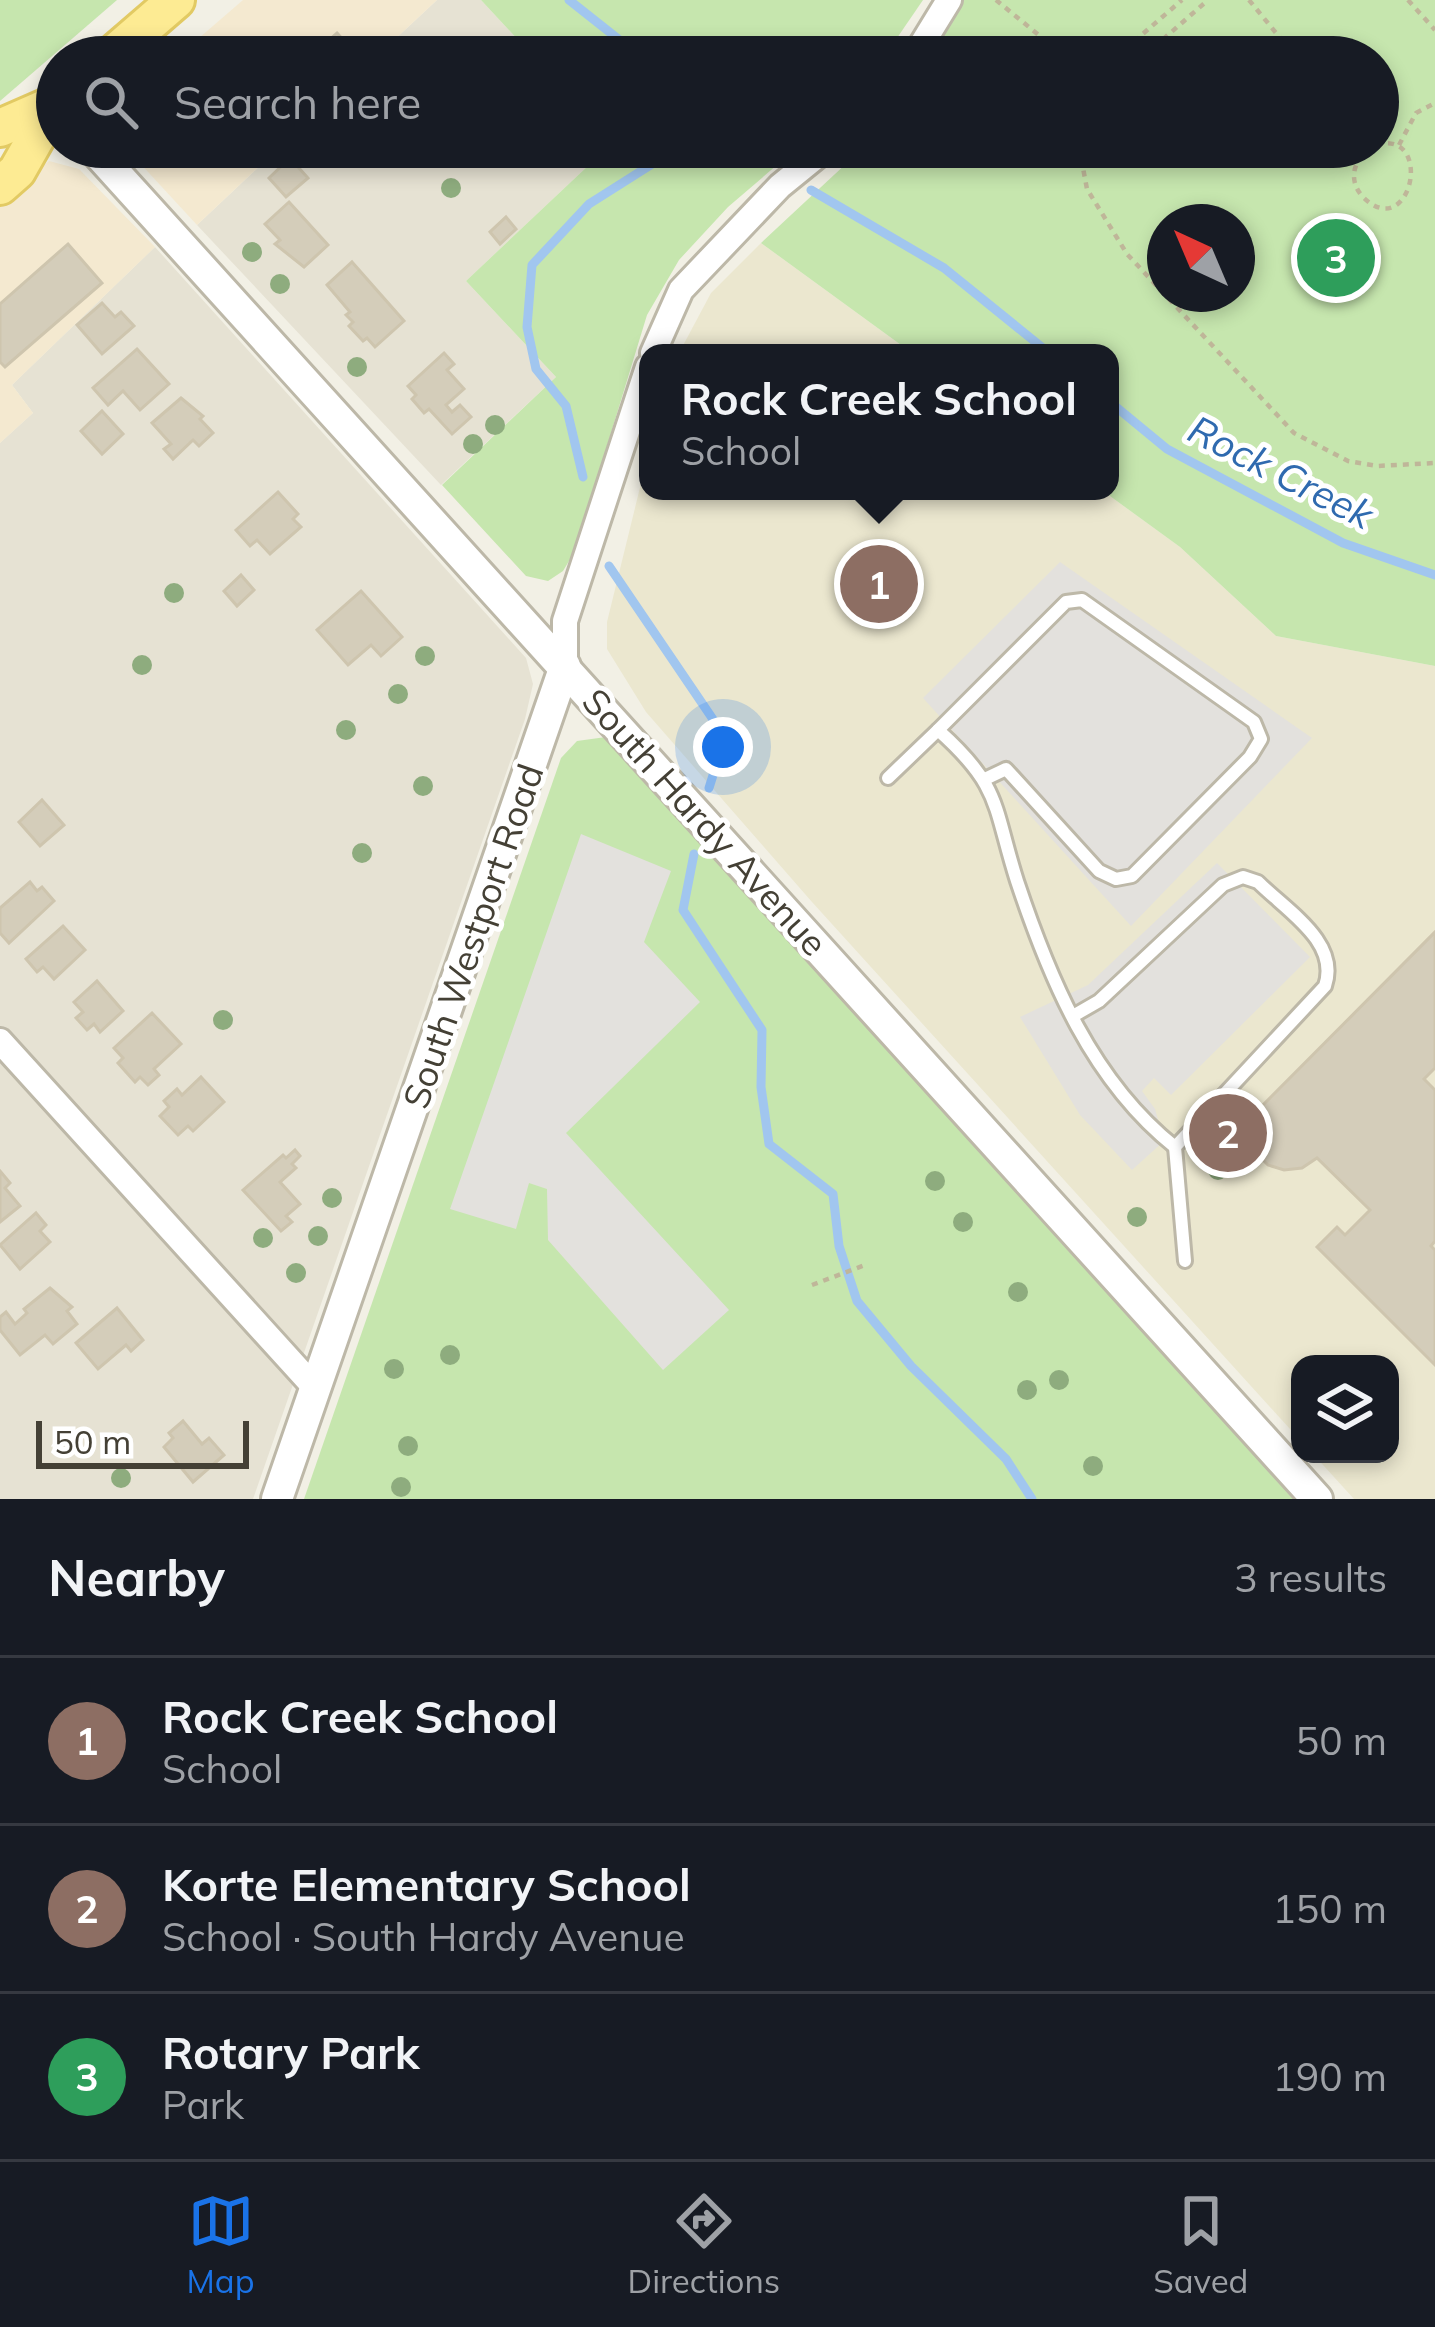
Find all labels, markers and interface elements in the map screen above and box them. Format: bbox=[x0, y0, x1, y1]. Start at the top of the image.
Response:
search box bbox=[36, 36, 1399, 168]
icon: search bbox=[78, 69, 144, 135]
text: Search here bbox=[174, 74, 421, 130]
north arrow bbox=[1147, 204, 1255, 312]
pin: 3 bbox=[1297, 213, 1375, 303]
popup bbox=[639, 344, 1119, 500]
text: Rock Creek School bbox=[681, 370, 1077, 426]
water label: Rock Creek bbox=[1180, 404, 1383, 540]
text: School bbox=[681, 426, 801, 475]
pin: 1 bbox=[840, 539, 918, 629]
street label: South Hardy Avenue bbox=[573, 679, 837, 965]
your location bbox=[693, 717, 753, 777]
street label: South Westport Road bbox=[392, 758, 553, 1114]
pin: 2 bbox=[1189, 1088, 1267, 1178]
map controls bbox=[1291, 1355, 1399, 1463]
button: layers bbox=[1291, 1355, 1399, 1463]
scale bar bbox=[36, 1415, 249, 1468]
text: 50 m bbox=[54, 1421, 131, 1462]
text: Nearby bbox=[48, 1545, 225, 1609]
text: 3 results bbox=[1234, 1553, 1387, 1602]
text: Rock Creek School bbox=[162, 1688, 558, 1744]
text: 1 bbox=[75, 1716, 99, 1765]
text: 50 m bbox=[1296, 1716, 1387, 1765]
text: School bbox=[162, 1744, 282, 1793]
text: Korte Elementary School bbox=[162, 1856, 691, 1912]
text: 2 bbox=[75, 1884, 99, 1933]
text: 150 m bbox=[1272, 1884, 1387, 1933]
text: School · South Hardy Avenue bbox=[162, 1912, 685, 1961]
text: Rotary Park bbox=[162, 2024, 420, 2080]
text: 3 bbox=[75, 2052, 99, 2101]
text: 190 m bbox=[1272, 2052, 1387, 2101]
text: Park bbox=[162, 2080, 244, 2129]
tab: Map bbox=[187, 2188, 254, 2301]
tab: Directions bbox=[628, 2188, 780, 2301]
tab: Saved bbox=[1153, 2188, 1248, 2301]

